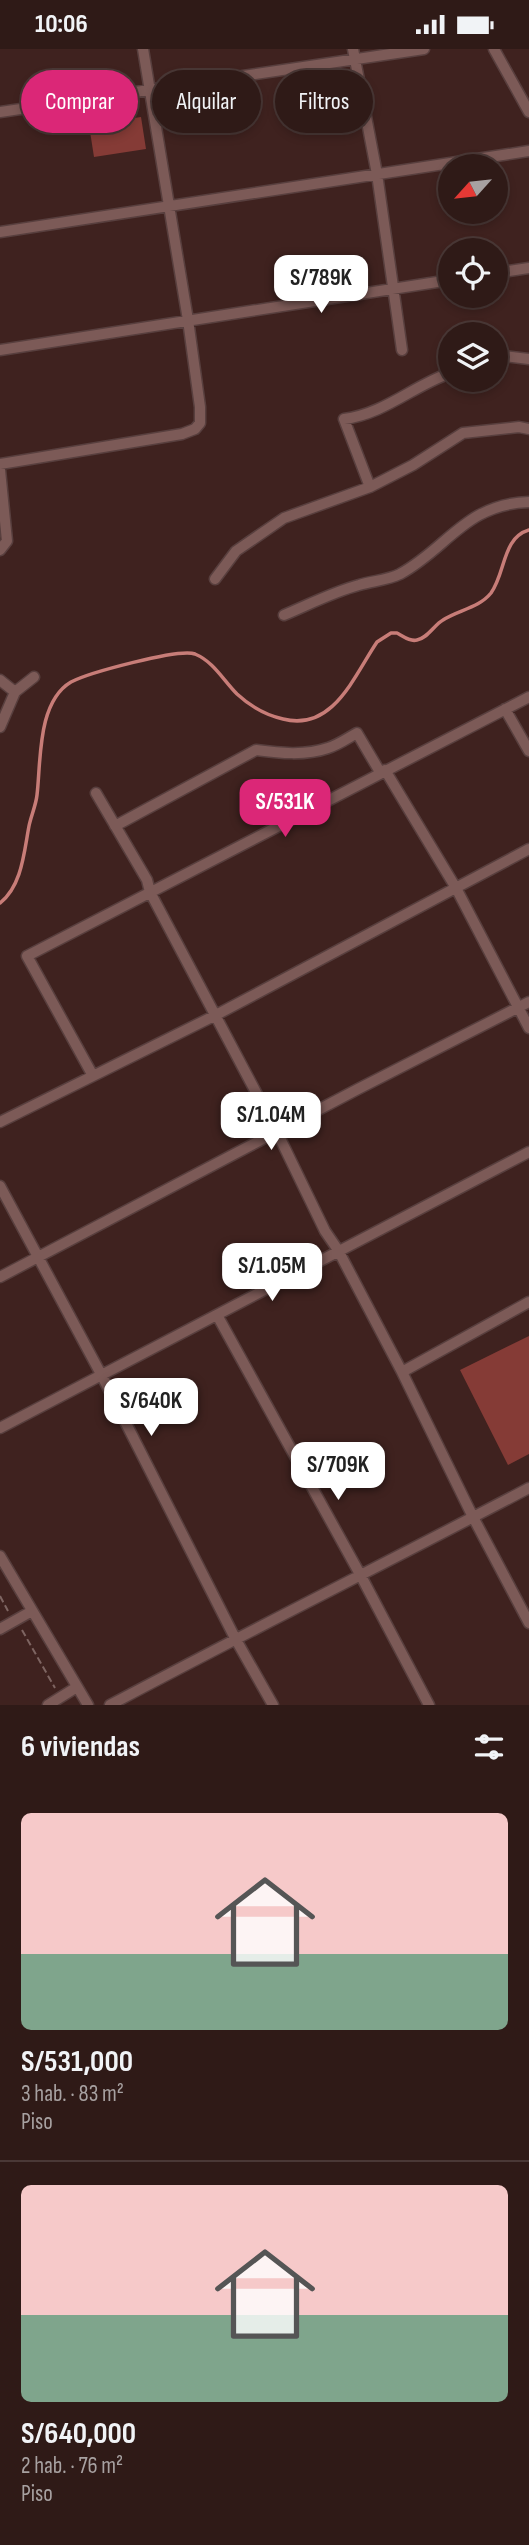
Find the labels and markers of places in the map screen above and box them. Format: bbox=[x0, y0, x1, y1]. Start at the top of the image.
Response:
pin: S/789K bbox=[264, 255, 378, 315]
pin: S/531K bbox=[228, 779, 342, 839]
pin: S/1.04M bbox=[206, 1093, 336, 1152]
pin: S/1.05M bbox=[207, 1243, 337, 1303]
pin: S/640K bbox=[94, 1379, 208, 1438]
pin: S/709K bbox=[281, 1443, 395, 1502]

